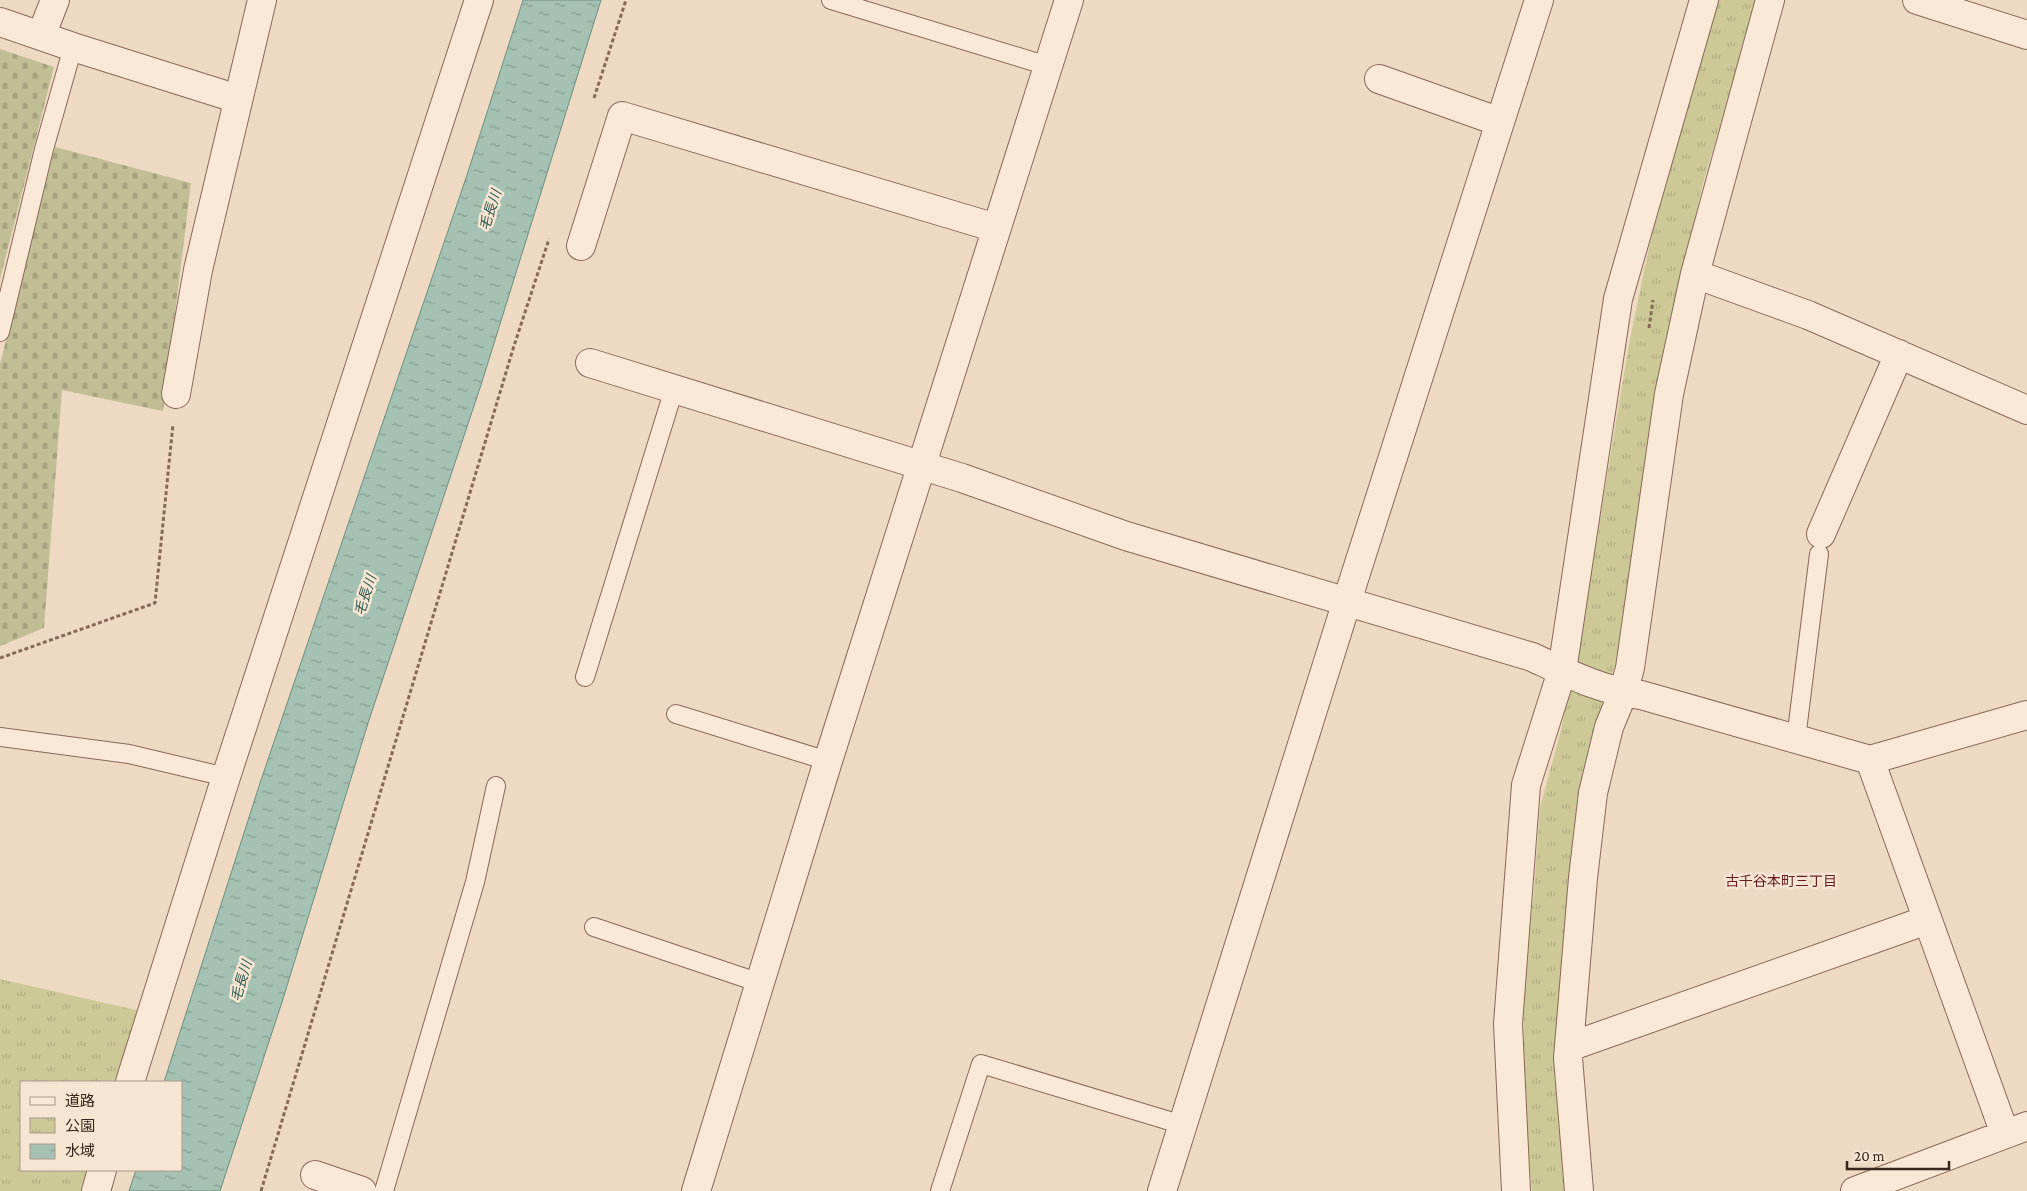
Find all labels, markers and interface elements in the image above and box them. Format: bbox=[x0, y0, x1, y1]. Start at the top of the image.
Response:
water label: 毛長川 bbox=[476, 186, 505, 232]
water label: 毛長川 bbox=[351, 571, 380, 617]
district label: 古千谷本町三丁目 bbox=[1725, 873, 1837, 889]
water label: 毛長川 bbox=[227, 957, 255, 1003]
legend bbox=[20, 1081, 182, 1171]
text: 道路 bbox=[65, 1093, 95, 1109]
text: 公園 bbox=[65, 1118, 95, 1134]
scale bar bbox=[1847, 1138, 1950, 1170]
text: 水域 bbox=[65, 1143, 95, 1159]
text: 20 m bbox=[1854, 1148, 1885, 1164]

